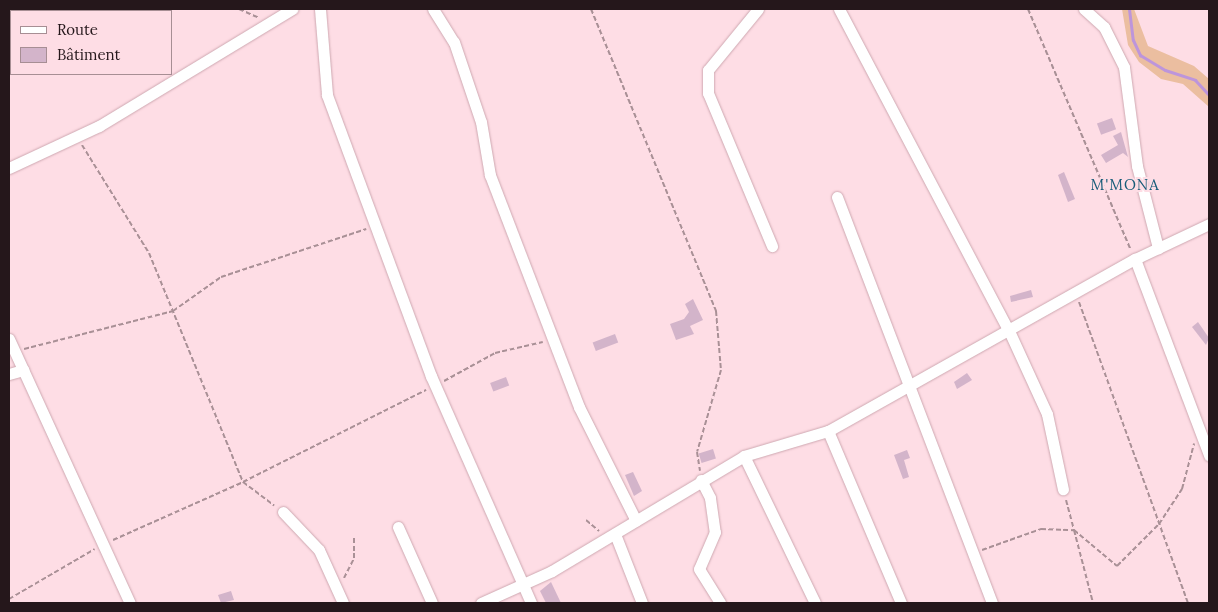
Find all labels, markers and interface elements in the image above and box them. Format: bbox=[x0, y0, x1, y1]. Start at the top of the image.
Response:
legend bbox=[10, 10, 172, 75]
text: Route bbox=[57, 20, 98, 39]
text: Bâtiment bbox=[57, 45, 120, 64]
district label: M'MONA bbox=[1090, 176, 1160, 194]

